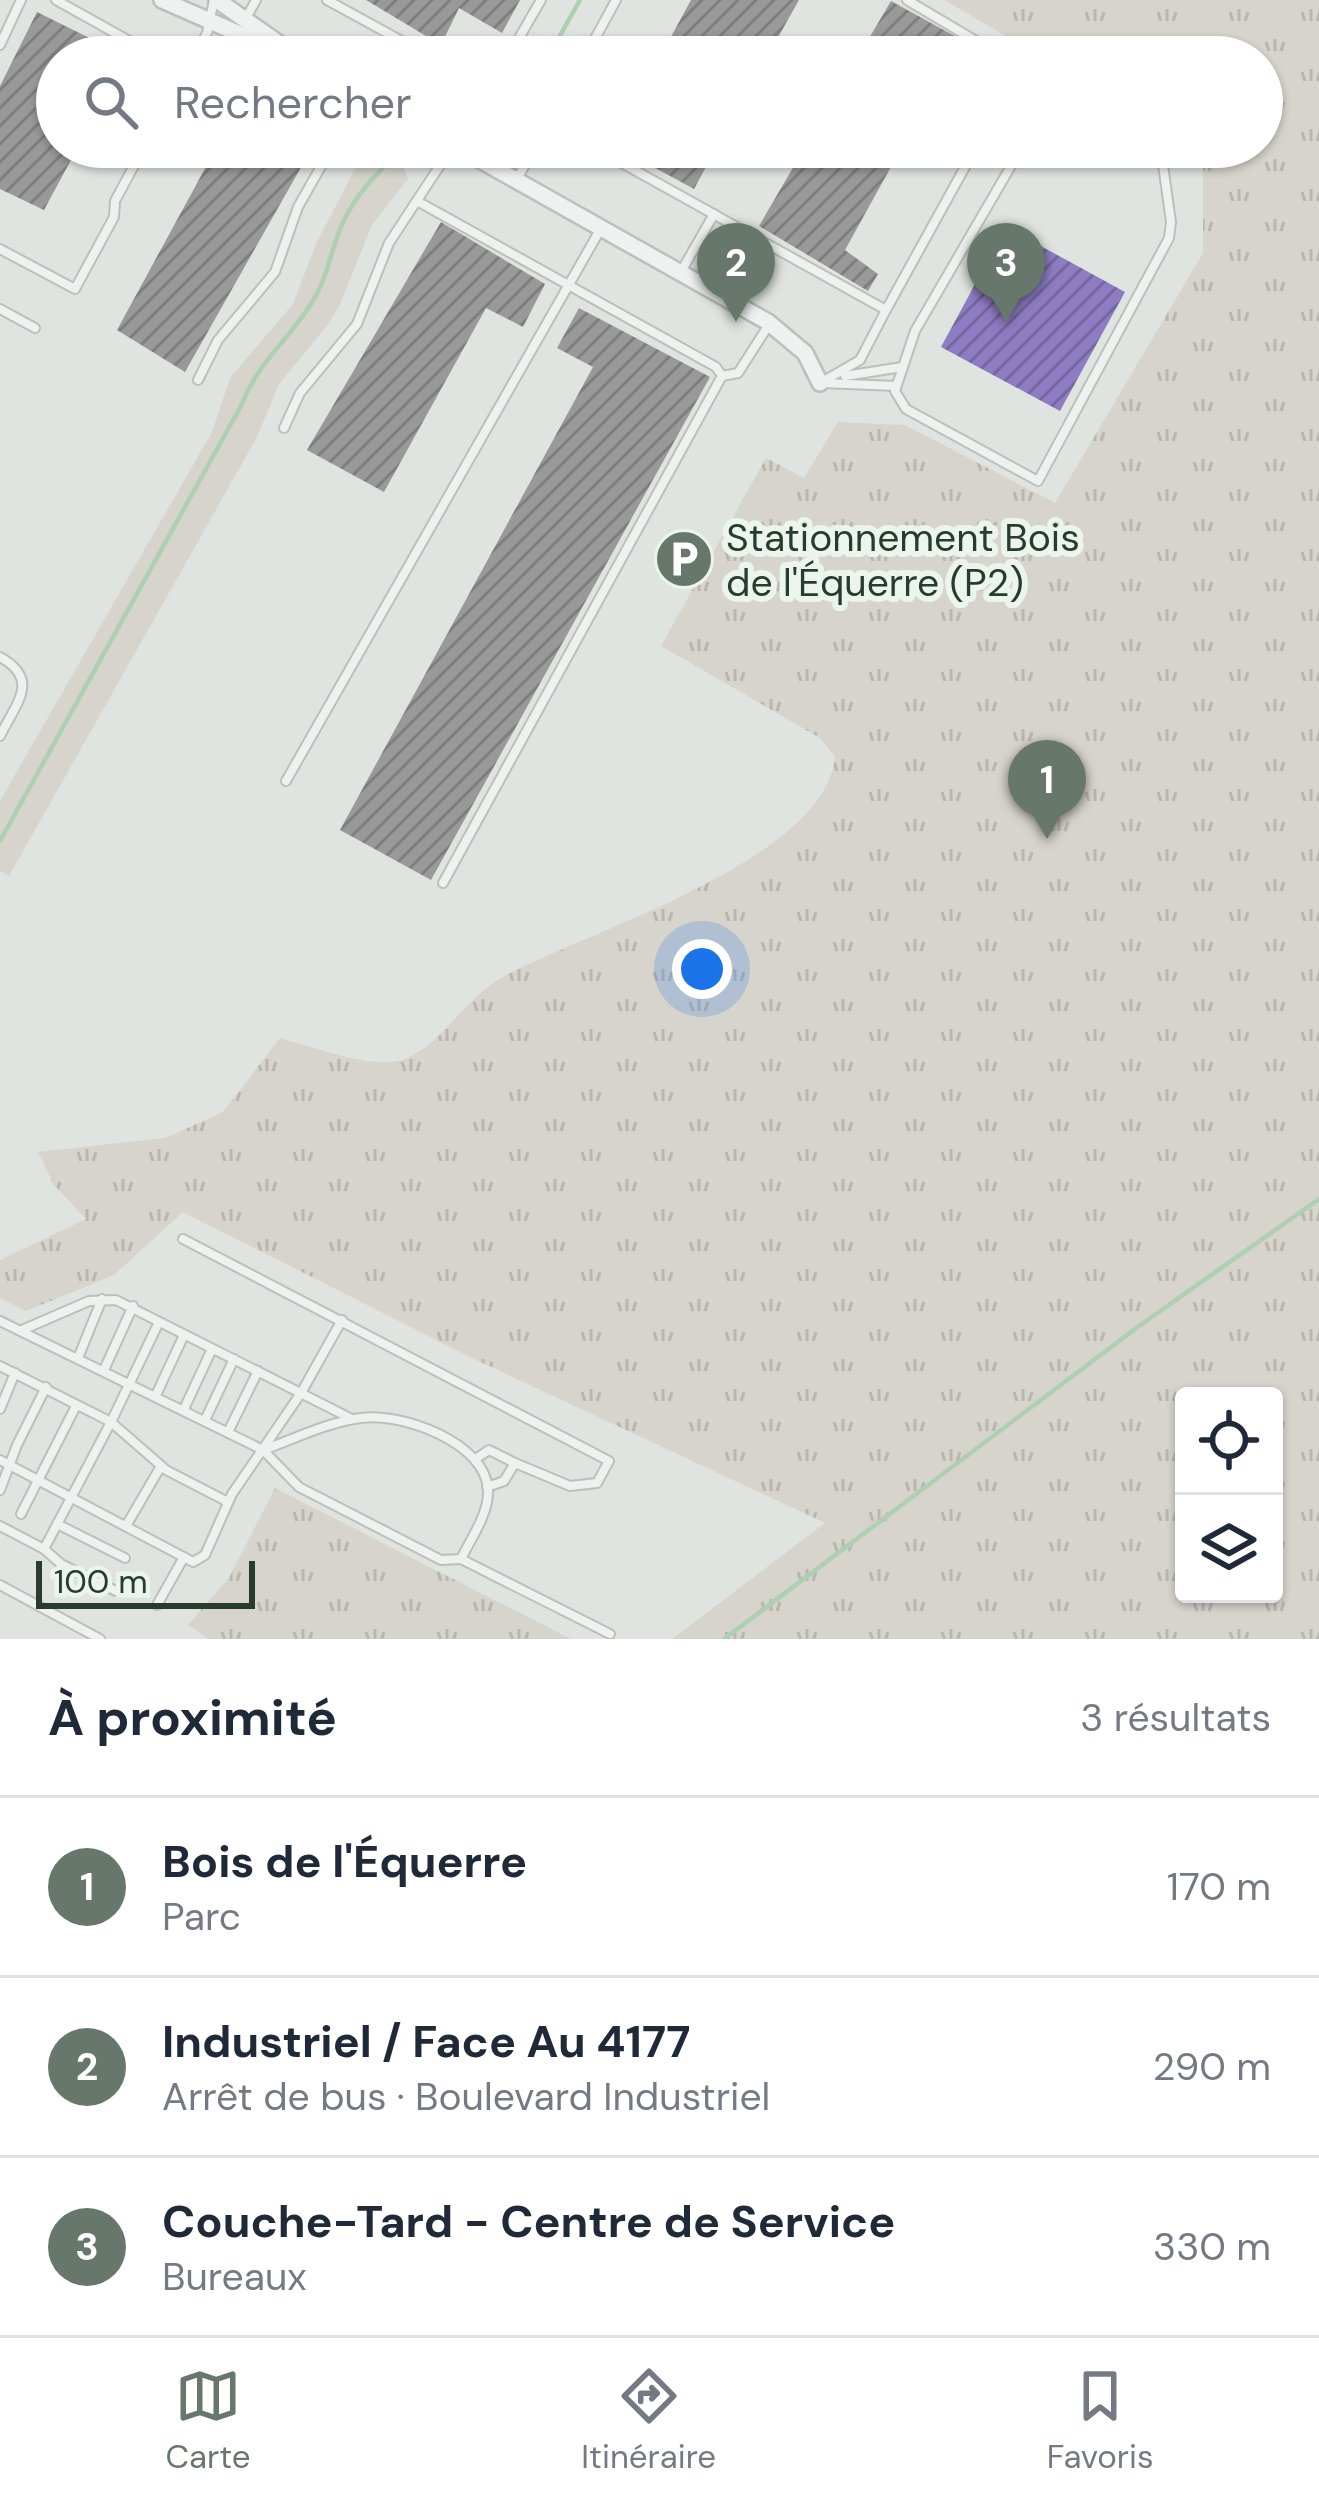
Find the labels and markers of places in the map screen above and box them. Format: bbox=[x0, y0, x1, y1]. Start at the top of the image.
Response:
pin: 2 bbox=[697, 223, 775, 322]
pin: 3 bbox=[967, 223, 1045, 322]
place label: Stationnement Bois de l'Équerre (P2) bbox=[726, 512, 1080, 608]
parking icon: Stationnement Bois de l'Équerre (P2) bbox=[653, 528, 715, 590]
pin: 1 bbox=[1008, 740, 1086, 839]

